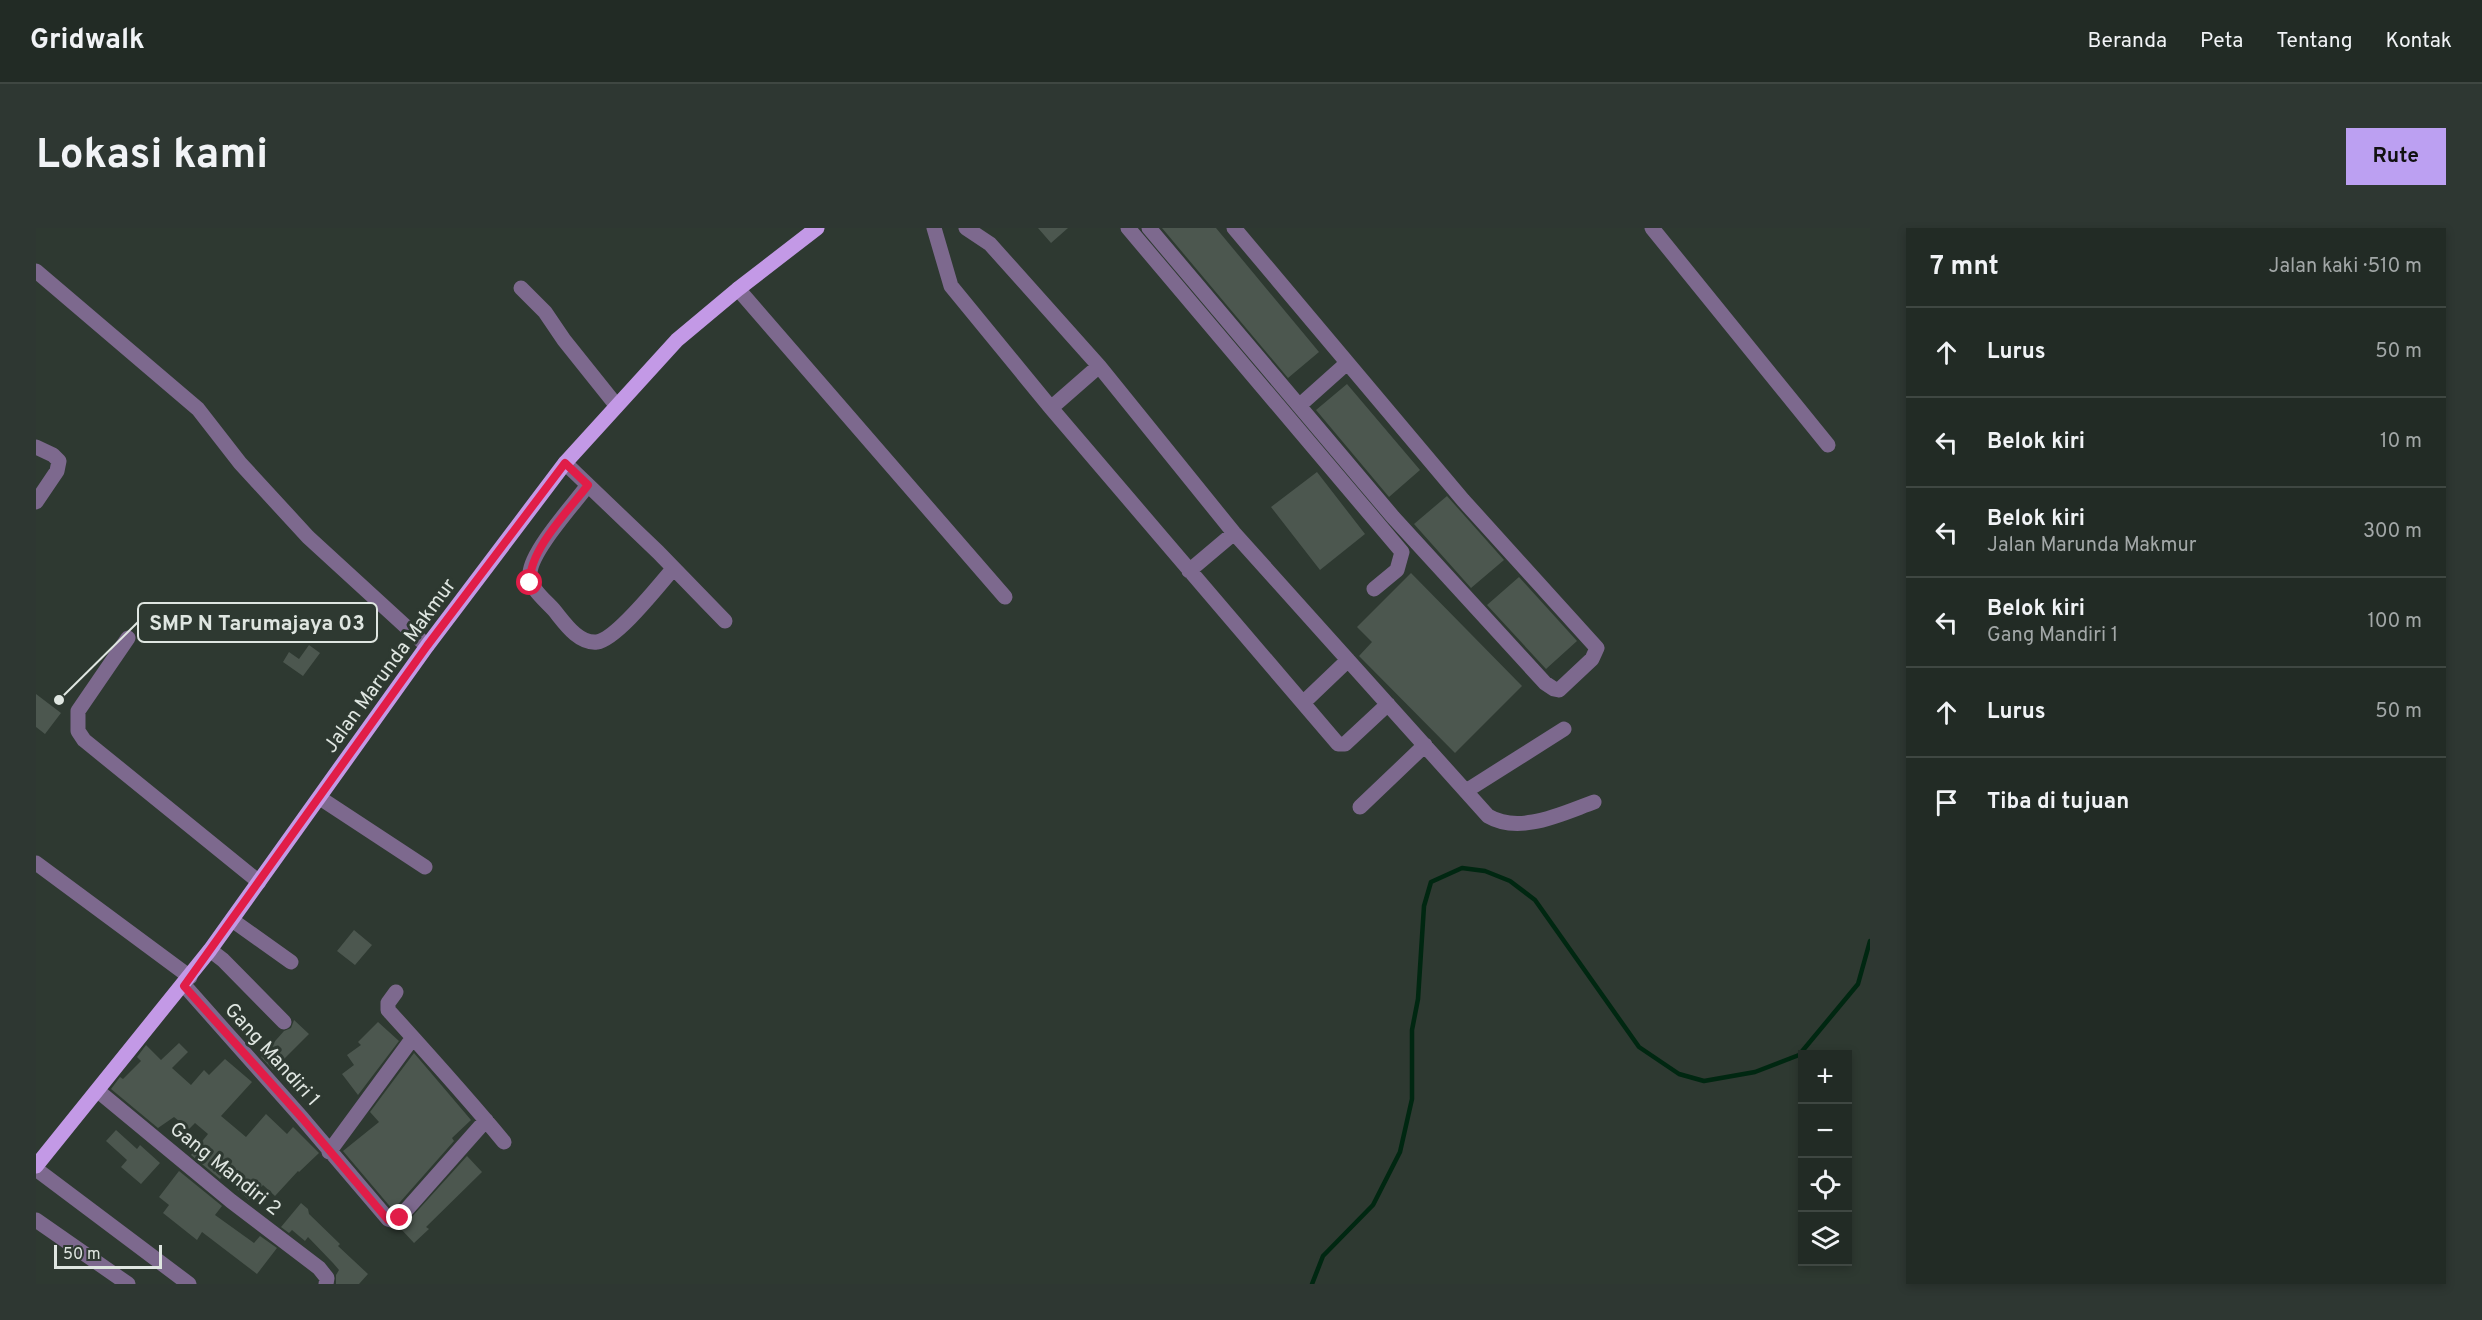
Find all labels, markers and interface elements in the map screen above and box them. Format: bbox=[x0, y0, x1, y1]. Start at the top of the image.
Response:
text: Gridwalk bbox=[30, 23, 145, 59]
text: Beranda bbox=[2088, 28, 2167, 55]
text: Peta bbox=[2200, 28, 2243, 55]
text: Tentang bbox=[2276, 28, 2353, 55]
text: Kontak bbox=[2386, 28, 2452, 55]
button: Rute bbox=[2346, 128, 2446, 185]
text: Lokasi kami bbox=[36, 130, 268, 183]
text: 7 mnt bbox=[1930, 251, 1999, 284]
text: Jalan kaki · 510 m bbox=[2268, 254, 2422, 280]
icon: ahead bbox=[1930, 336, 1963, 369]
text: Lurus bbox=[1987, 339, 2046, 366]
text: 50 m bbox=[2375, 339, 2422, 365]
icon: left bbox=[1930, 426, 1963, 459]
text: Belok kiri bbox=[1987, 429, 2085, 456]
text: 10 m bbox=[2380, 429, 2422, 455]
text: Belok kiri bbox=[1987, 506, 2085, 533]
icon: left bbox=[1930, 516, 1963, 549]
text: 300 m bbox=[2363, 519, 2422, 545]
text: Jalan Marunda Makmur bbox=[1987, 533, 2197, 559]
route start bbox=[516, 569, 542, 595]
street label: Jalan Marunda Makmur bbox=[319, 574, 463, 759]
text: Belok kiri bbox=[1987, 596, 2085, 623]
callout: SMP N Tarumajaya 03 bbox=[138, 603, 377, 642]
icon: left bbox=[1930, 606, 1963, 639]
text: 100 m bbox=[2367, 609, 2422, 635]
text: SMP N Tarumajaya 03 bbox=[149, 611, 365, 638]
text: Gang Mandiri 1 bbox=[1987, 623, 2118, 649]
icon: ahead bbox=[1930, 696, 1963, 729]
text: Lurus bbox=[1987, 699, 2046, 726]
text: 50 m bbox=[2375, 699, 2422, 725]
icon: arrive bbox=[1930, 786, 1963, 819]
text: Tiba di tujuan bbox=[1987, 789, 2129, 816]
street label: Gang Mandiri 1 bbox=[218, 998, 325, 1113]
map controls bbox=[1798, 1050, 1852, 1266]
button: + bbox=[1798, 1050, 1852, 1104]
button: − bbox=[1798, 1104, 1852, 1158]
street label: Gang Mandiri 2 bbox=[164, 1117, 286, 1222]
button: locate bbox=[1798, 1158, 1852, 1212]
route end bbox=[386, 1204, 412, 1230]
button: layers bbox=[1798, 1212, 1852, 1266]
scale bar bbox=[54, 1242, 162, 1270]
text: 50 m bbox=[63, 1245, 101, 1265]

